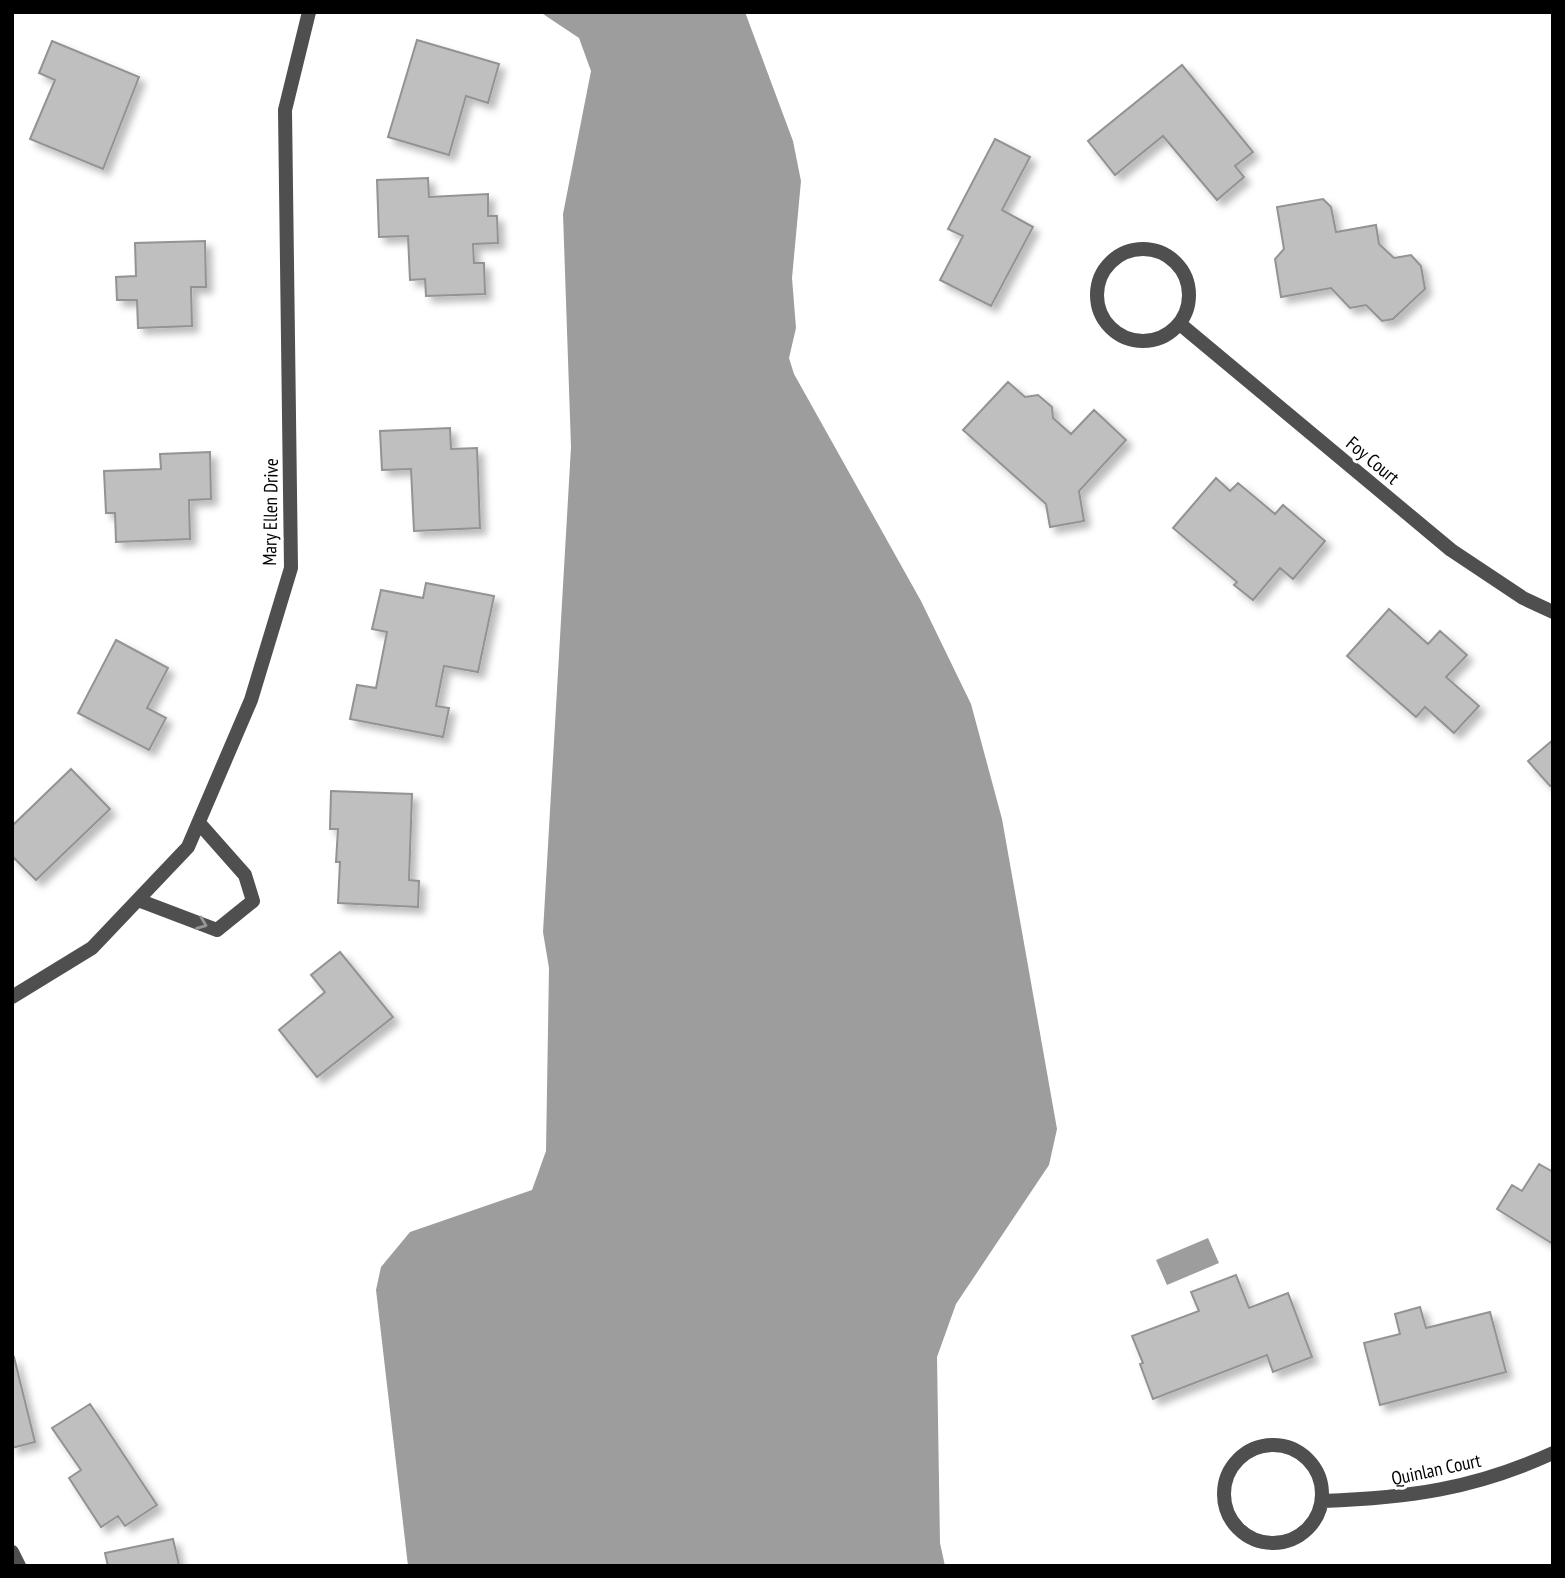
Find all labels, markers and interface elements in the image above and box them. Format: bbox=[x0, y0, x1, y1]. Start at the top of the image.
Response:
street label: Foy Court bbox=[1342, 431, 1405, 490]
street label: Mary Ellen Drive bbox=[257, 458, 283, 566]
one-way arrow bbox=[195, 916, 207, 930]
street label: Quinlan Court bbox=[1389, 1448, 1484, 1490]

